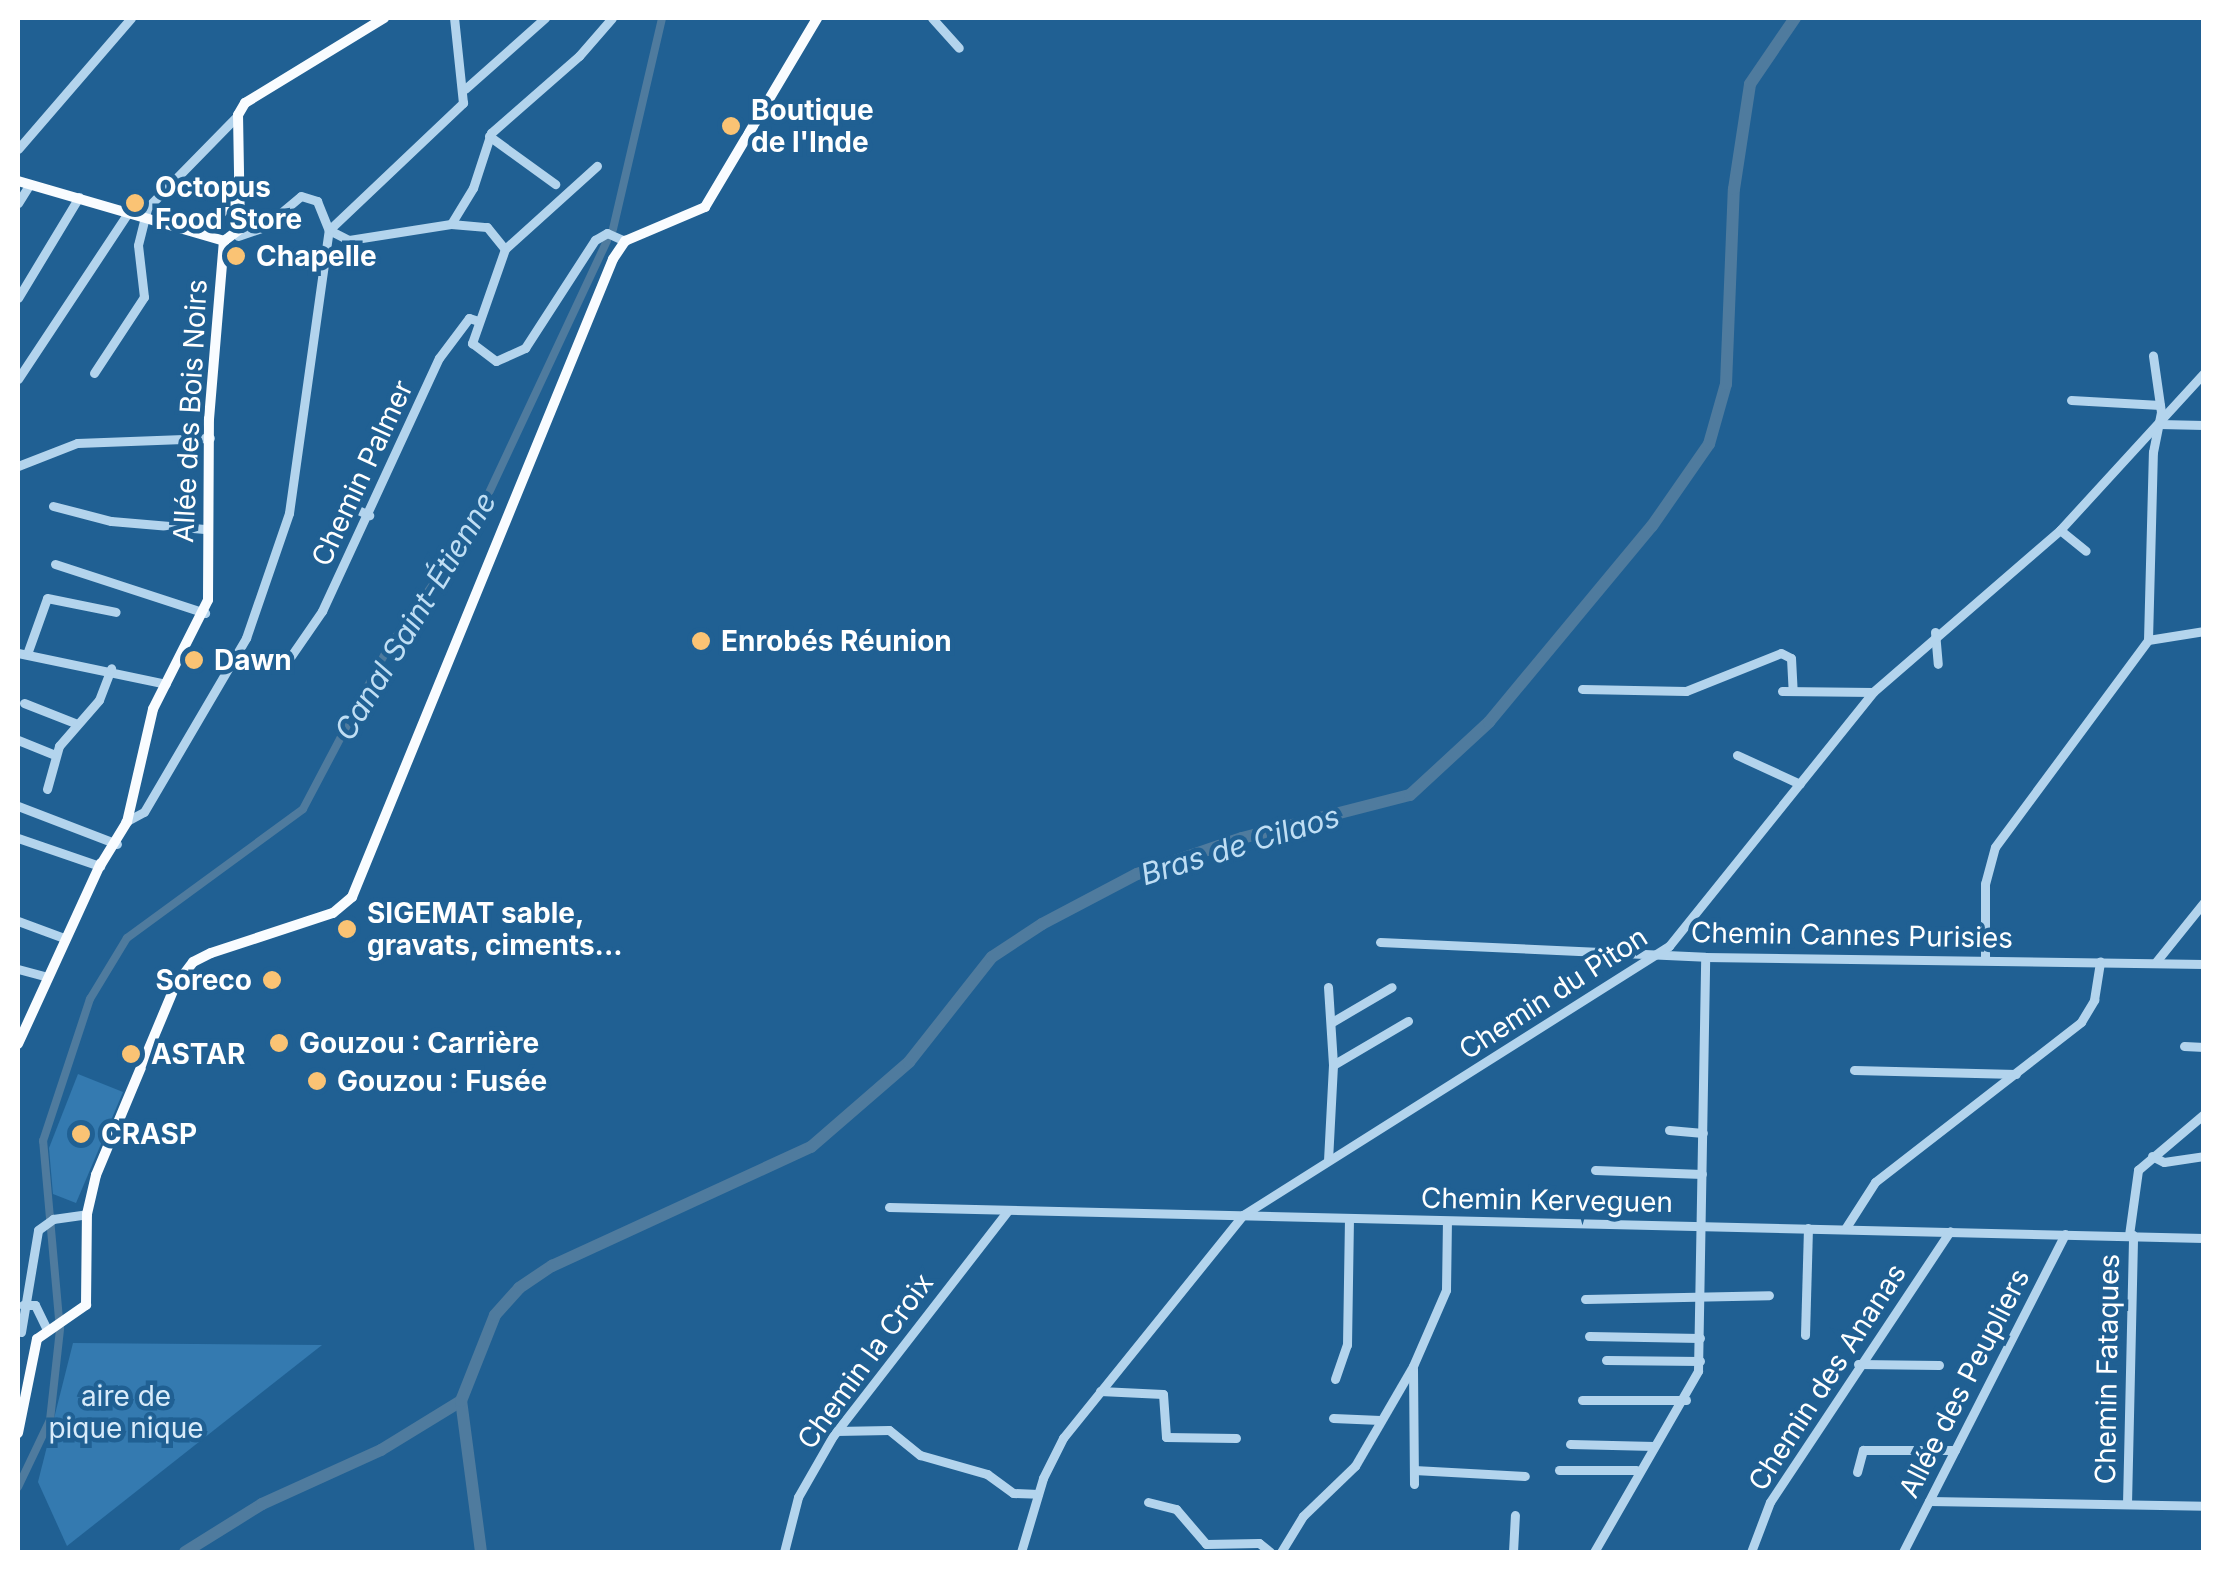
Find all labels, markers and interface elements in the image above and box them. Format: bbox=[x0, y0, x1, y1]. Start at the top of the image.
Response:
place label: Boutique de l'Inde bbox=[751, 93, 874, 159]
marker: Boutique de l'Inde bbox=[720, 115, 742, 137]
place label: Octopus Food Store bbox=[155, 170, 302, 236]
marker: Octopus Food Store bbox=[124, 192, 146, 214]
place label: Chapelle bbox=[256, 239, 377, 273]
marker: Chapelle bbox=[225, 245, 247, 267]
street label: Allée des Bois Noirs bbox=[166, 278, 214, 544]
street label: Chemin Palmer bbox=[304, 375, 420, 571]
water label: Canal Saint-Étienne bbox=[327, 485, 503, 747]
place label: Enrobés Réunion bbox=[721, 624, 952, 658]
marker: Enrobés Réunion bbox=[690, 630, 712, 652]
place label: Dawn bbox=[214, 643, 292, 677]
marker: Dawn bbox=[183, 649, 205, 671]
water label: Bras de Cilaos bbox=[1136, 798, 1344, 892]
place label: SIGEMAT sable, gravats, ciments... bbox=[367, 896, 623, 962]
street label: Chemin Cannes Purisies bbox=[1691, 915, 2013, 955]
marker: SIGEMAT sable, gravats, ciments... bbox=[336, 918, 358, 940]
street label: Chemin du Piton bbox=[1453, 920, 1653, 1066]
place label: Soreco bbox=[155, 963, 252, 997]
marker: Soreco bbox=[261, 969, 283, 991]
place label: Gouzou : Carrière bbox=[299, 1026, 539, 1060]
marker: Gouzou : Carrière bbox=[268, 1032, 290, 1054]
place label: ASTAR bbox=[151, 1037, 245, 1071]
marker: ASTAR bbox=[120, 1043, 142, 1065]
place label: Gouzou : Fusée bbox=[337, 1064, 547, 1098]
marker: Gouzou : Fusée bbox=[306, 1070, 328, 1092]
place label: CRASP bbox=[101, 1117, 197, 1151]
marker: CRASP bbox=[70, 1123, 92, 1145]
street label: Chemin Kerveguen bbox=[1421, 1181, 1673, 1219]
street label: Chemin Fataques bbox=[2088, 1253, 2126, 1485]
street label: Chemin des Ananas bbox=[1741, 1257, 1913, 1497]
street label: Allée des Peupliers bbox=[1892, 1263, 2036, 1503]
street label: Chemin la Croix bbox=[790, 1267, 940, 1455]
park label: aire de pique nique bbox=[48, 1379, 204, 1445]

